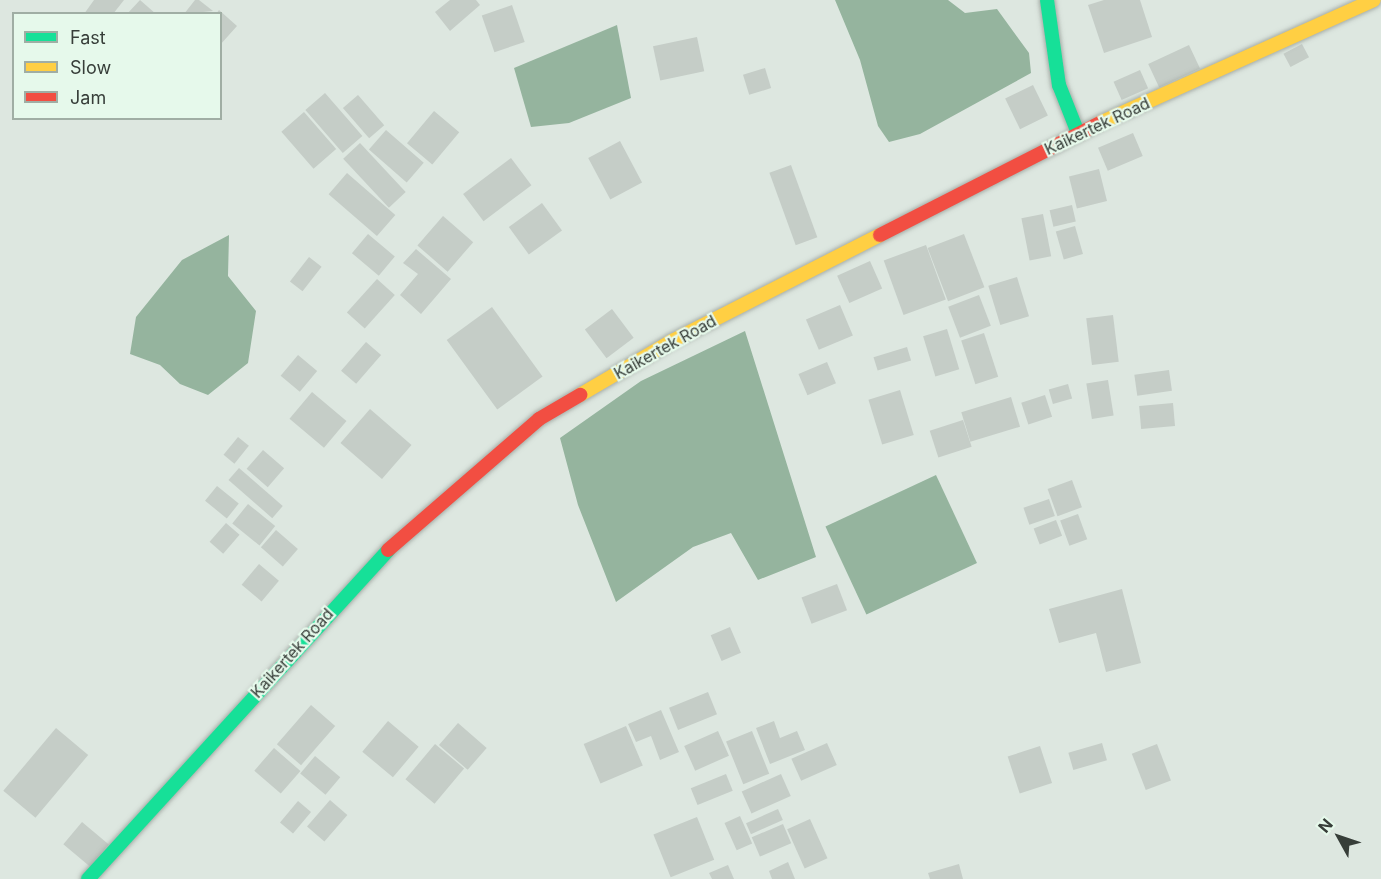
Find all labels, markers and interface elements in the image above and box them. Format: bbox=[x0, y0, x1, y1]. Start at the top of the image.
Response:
legend bbox=[12, 12, 222, 120]
text: Fast bbox=[70, 27, 106, 48]
text: Slow bbox=[70, 57, 111, 78]
text: Jam bbox=[70, 87, 106, 108]
street label: Kaikertek Road bbox=[1041, 93, 1153, 159]
street label: Kaikertek Road bbox=[611, 311, 719, 383]
street label: Kaikertek Road bbox=[247, 604, 337, 702]
north arrow bbox=[1309, 807, 1369, 867]
text: N bbox=[1314, 814, 1337, 837]

